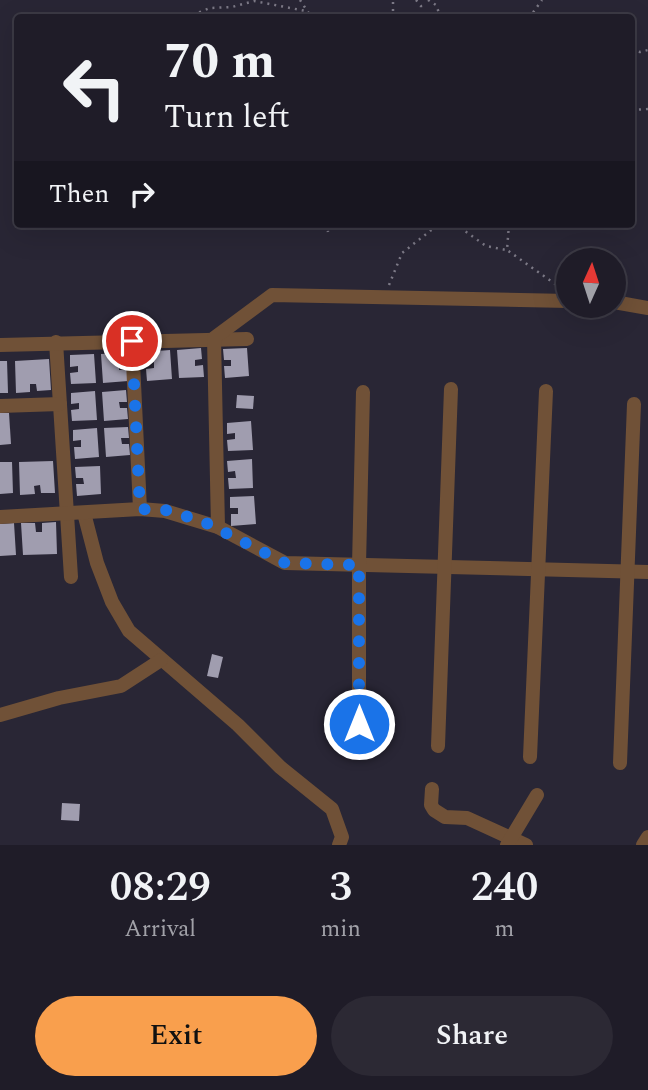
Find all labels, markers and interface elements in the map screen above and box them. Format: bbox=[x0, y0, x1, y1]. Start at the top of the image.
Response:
text: 70 m bbox=[164, 25, 275, 100]
icon: left bbox=[49, 42, 140, 133]
text: Turn left bbox=[164, 93, 290, 142]
text: Then bbox=[49, 174, 109, 214]
icon: right bbox=[123, 175, 161, 213]
north arrow bbox=[556, 248, 626, 318]
map controls bbox=[556, 248, 626, 318]
pin bbox=[102, 311, 162, 371]
icon: arrive bbox=[113, 322, 151, 360]
position arrow bbox=[322, 687, 396, 761]
text: 08:29 bbox=[110, 856, 211, 919]
text: 3 bbox=[329, 856, 352, 919]
text: 240 bbox=[471, 856, 538, 919]
text: Arrival bbox=[124, 912, 196, 947]
text: min bbox=[321, 912, 361, 947]
text: m bbox=[495, 912, 514, 947]
button: Exit bbox=[35, 996, 317, 1076]
button: Share bbox=[331, 996, 613, 1076]

